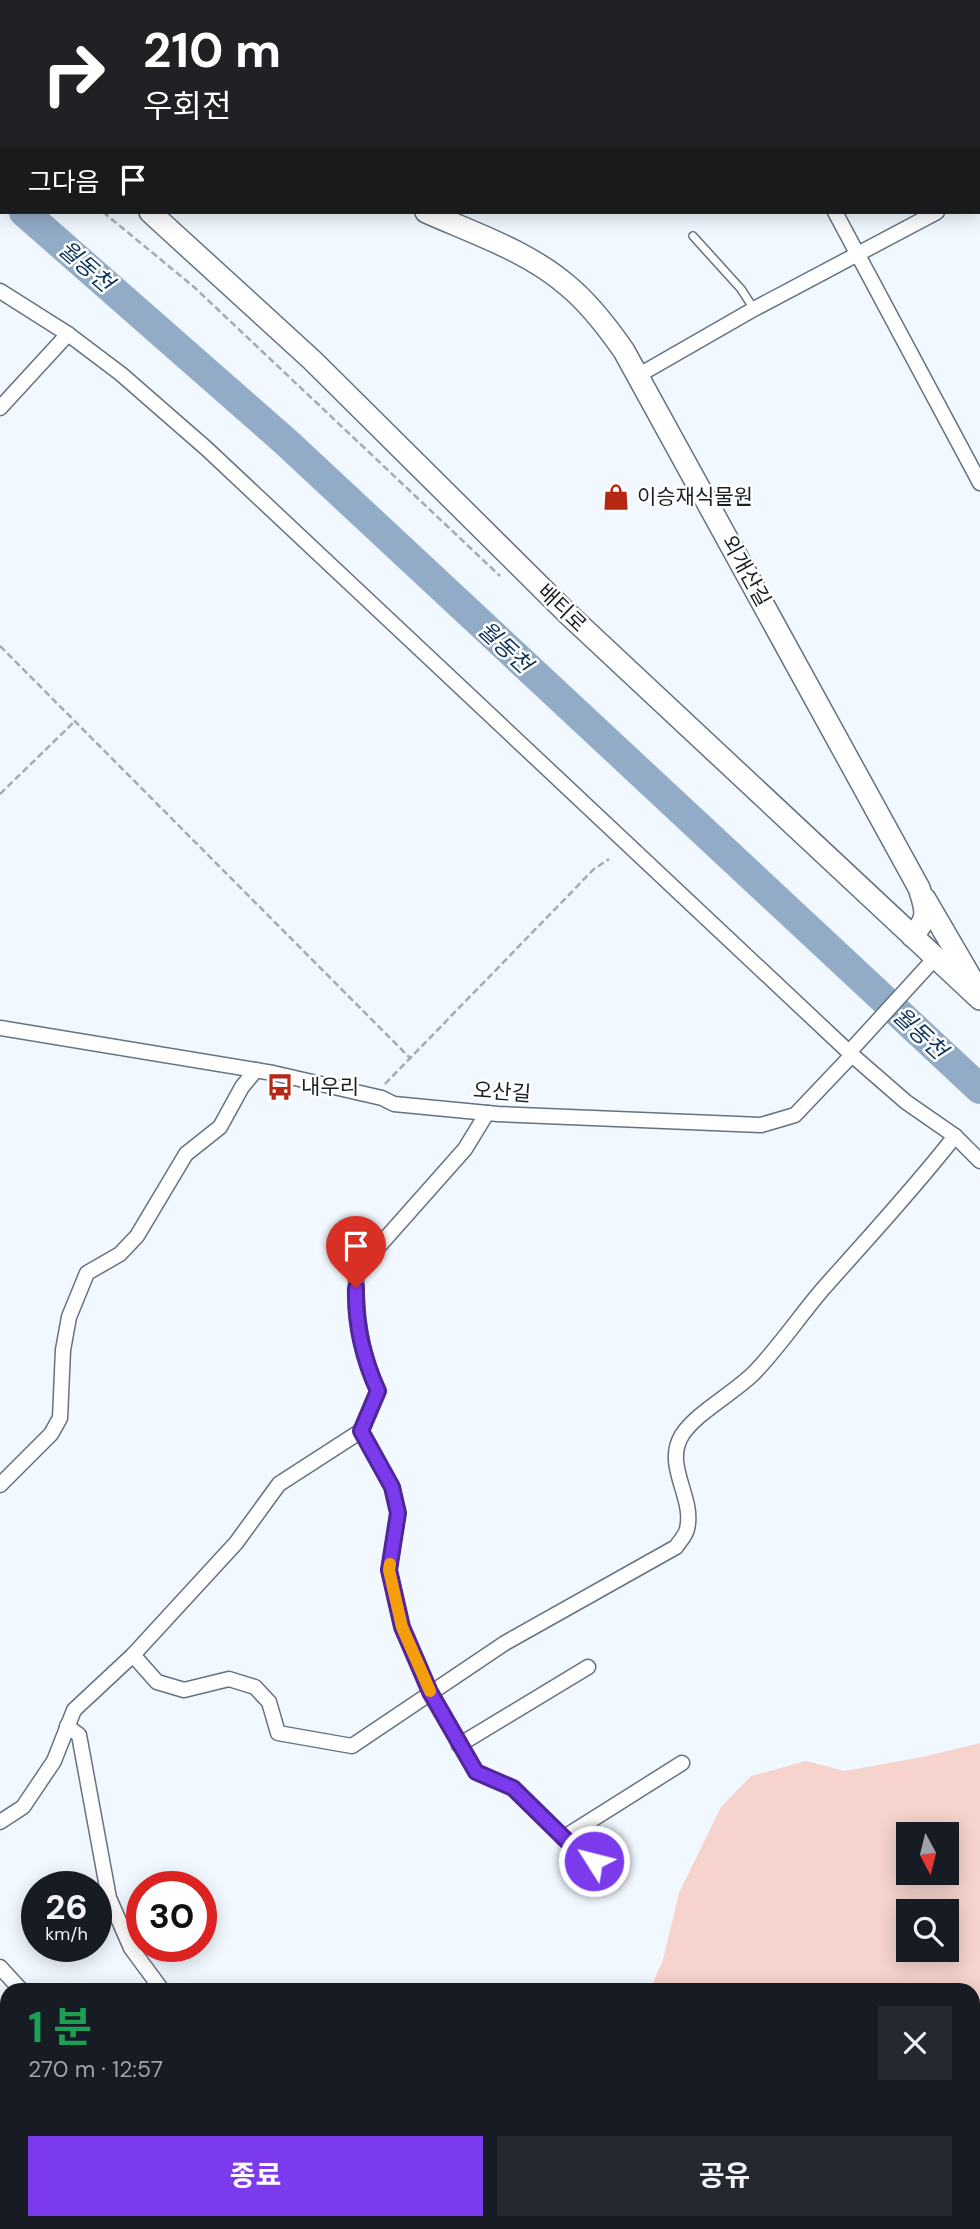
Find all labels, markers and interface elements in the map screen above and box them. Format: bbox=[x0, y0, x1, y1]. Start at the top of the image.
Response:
text: 210 m bbox=[143, 18, 281, 82]
icon: right bbox=[28, 28, 119, 119]
text: 우회전 bbox=[143, 85, 231, 127]
icon: arrive bbox=[114, 161, 152, 199]
text: 그다음 bbox=[28, 165, 100, 199]
water label: 월동천 bbox=[52, 234, 122, 300]
shop icon: 이승재식물원 bbox=[601, 482, 631, 512]
place label: 이승재식물원 bbox=[637, 483, 753, 511]
street label: 외개산길 bbox=[715, 530, 777, 612]
street label: 배티로 bbox=[531, 578, 593, 638]
water label: 월동천 bbox=[472, 614, 541, 682]
water label: 월동천 bbox=[887, 1000, 956, 1068]
bus stop icon: 내우리 bbox=[265, 1072, 295, 1102]
place label: 내우리 bbox=[301, 1073, 359, 1101]
street label: 오산길 bbox=[472, 1076, 532, 1108]
pin bbox=[326, 1216, 386, 1288]
icon: arrive bbox=[337, 1227, 375, 1265]
north arrow bbox=[896, 1822, 959, 1885]
map controls bbox=[896, 1822, 959, 1962]
position arrow bbox=[557, 1824, 631, 1898]
speed limit sign: 30 bbox=[126, 1871, 217, 1962]
text: 26 bbox=[45, 1884, 88, 1930]
button: search bbox=[896, 1899, 959, 1962]
text: km/h bbox=[45, 1922, 88, 1946]
text: 1 분 bbox=[28, 2000, 92, 2055]
button: close bbox=[878, 2006, 952, 2080]
text: 270 m · 12:57 bbox=[28, 2054, 163, 2084]
button: 종료 bbox=[28, 2136, 483, 2216]
button: 공유 bbox=[497, 2136, 952, 2216]

